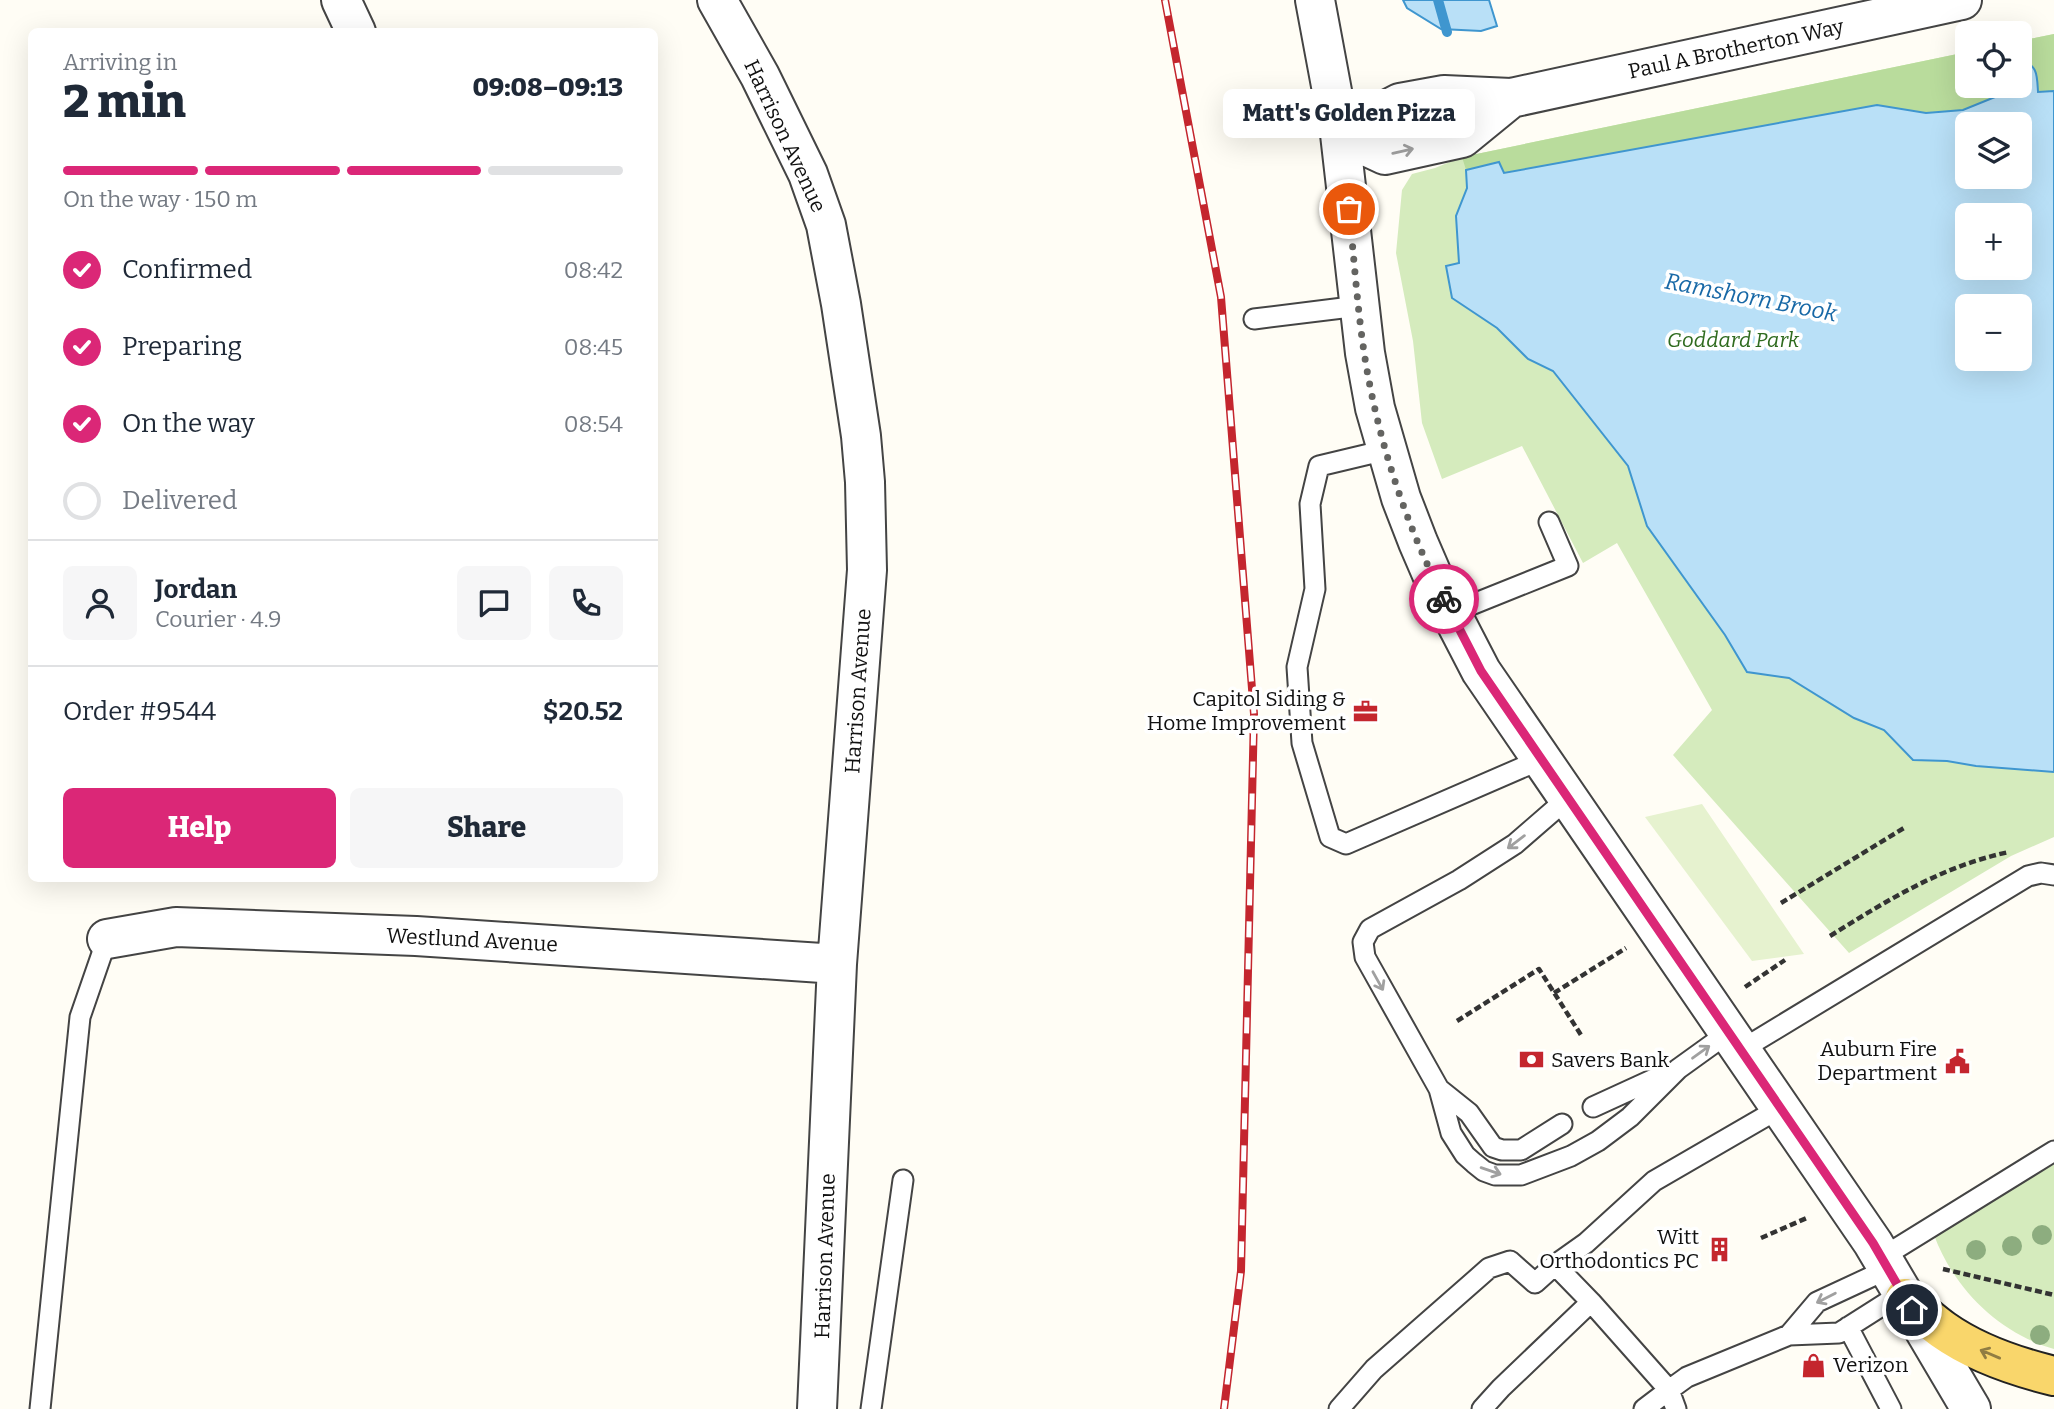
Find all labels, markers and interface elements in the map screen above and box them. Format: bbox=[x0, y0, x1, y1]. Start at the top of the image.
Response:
street label: Paul A Brotherton Way bbox=[1626, 13, 1847, 85]
map controls bbox=[1955, 21, 2032, 371]
button: locate bbox=[1955, 21, 2032, 98]
text: Arriving in bbox=[63, 48, 177, 76]
street label: Harrison Avenue bbox=[738, 55, 832, 217]
text: 09:08–09:13 bbox=[472, 72, 623, 103]
text: 2 min bbox=[63, 74, 186, 129]
callout: Matt's Golden Pizza bbox=[1223, 90, 1475, 139]
text: Matt's Golden Pizza bbox=[1243, 99, 1455, 127]
button: layers bbox=[1955, 112, 2032, 189]
one-way arrow bbox=[1391, 144, 1414, 157]
pin bbox=[1319, 179, 1379, 239]
text: On the way · 150 m bbox=[63, 185, 257, 213]
icon: bag bbox=[1330, 190, 1368, 228]
button: + bbox=[1955, 203, 2032, 280]
icon: check bbox=[63, 251, 101, 289]
text: Confirmed bbox=[122, 254, 252, 285]
text: 08:42 bbox=[564, 256, 623, 284]
water label: Ramshorn Brook bbox=[1662, 267, 1840, 328]
button: − bbox=[1955, 294, 2032, 371]
park label: Goddard Park bbox=[1667, 327, 1800, 353]
icon: check bbox=[63, 328, 101, 366]
text: Preparing bbox=[122, 331, 242, 362]
text: 08:45 bbox=[564, 333, 623, 361]
icon: check bbox=[63, 405, 101, 443]
text: On the way bbox=[122, 408, 255, 439]
text: 08:54 bbox=[564, 410, 623, 438]
text: Delivered bbox=[122, 485, 237, 516]
courier bbox=[1409, 564, 1479, 634]
button: person bbox=[63, 566, 137, 640]
button: chat bbox=[457, 566, 531, 640]
button: phone bbox=[549, 566, 623, 640]
text: Jordan bbox=[155, 574, 237, 605]
icon: bike bbox=[1425, 580, 1463, 618]
text: Courier · 4.9 bbox=[155, 605, 282, 633]
street label: Harrison Avenue bbox=[839, 608, 877, 774]
place label: Capitol Siding & Home Improvement bbox=[1147, 686, 1346, 736]
text: Order #9544 bbox=[63, 696, 216, 727]
text: $20.52 bbox=[543, 696, 623, 727]
office icon: Capitol Siding & Home Improvement bbox=[1352, 697, 1380, 725]
button: Help bbox=[63, 788, 336, 868]
button: Share bbox=[350, 788, 623, 868]
one-way arrow bbox=[1507, 834, 1526, 849]
street label: Westlund Avenue bbox=[386, 923, 558, 957]
one-way arrow bbox=[1372, 970, 1385, 991]
place label: Auburn Fire Department bbox=[1817, 1036, 1937, 1086]
one-way arrow bbox=[1691, 1045, 1710, 1059]
bank icon: Savers Bank bbox=[1517, 1046, 1545, 1074]
place label: Savers Bank bbox=[1551, 1047, 1669, 1073]
public building icon: Auburn Fire Department bbox=[1943, 1047, 1971, 1075]
one-way arrow bbox=[1480, 1166, 1502, 1179]
street label: Harrison Avenue bbox=[809, 1173, 841, 1339]
place label: Witt Orthodontics PC bbox=[1539, 1224, 1699, 1274]
building icon: Witt Orthodontics PC bbox=[1705, 1235, 1733, 1263]
pin bbox=[1882, 1280, 1942, 1340]
icon: home bbox=[1893, 1291, 1931, 1329]
one-way arrow bbox=[1816, 1292, 1837, 1306]
one-way arrow bbox=[1979, 1346, 2001, 1359]
shop icon: Verizon bbox=[1799, 1351, 1827, 1379]
place label: Verizon bbox=[1833, 1352, 1908, 1378]

